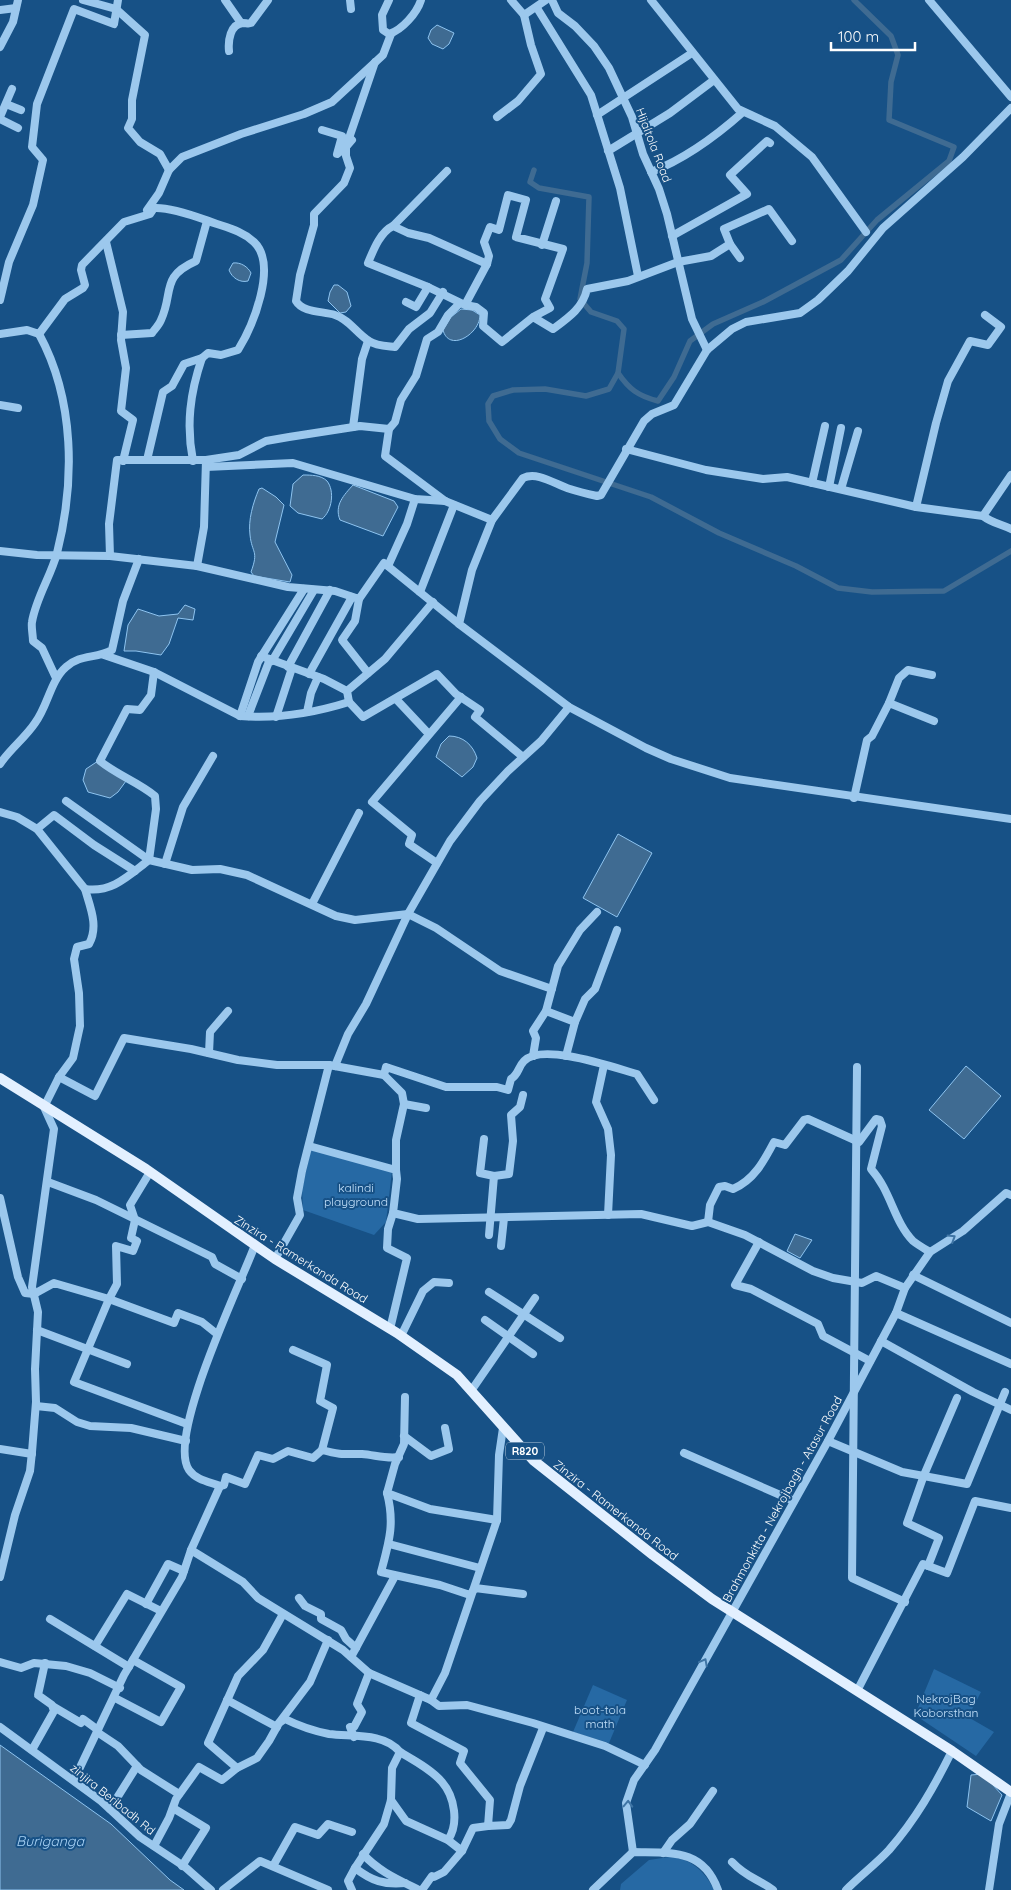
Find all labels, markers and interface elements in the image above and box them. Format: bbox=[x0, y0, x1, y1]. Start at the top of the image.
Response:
scale bar bbox=[831, 20, 915, 52]
text: 100 m bbox=[838, 27, 879, 46]
street label: Hijaltola Road bbox=[633, 106, 675, 184]
park label: kalindi playground bbox=[324, 1180, 388, 1209]
street label: Zinzira - Ramerkanda Road bbox=[232, 1212, 370, 1306]
one-way arrow bbox=[947, 1235, 956, 1244]
street label: Brahmonkitta - Nekrojbagh - Atasur Road bbox=[719, 1393, 845, 1605]
road number: R820 bbox=[506, 1442, 544, 1460]
street label: Zinzira - Ramerkanda Road bbox=[551, 1457, 681, 1563]
one-way arrow bbox=[698, 1658, 708, 1667]
park label: NekrojBag Koborsthan bbox=[914, 1691, 978, 1720]
park label: boot-tola math bbox=[574, 1702, 626, 1731]
street label: zinjira Beribadh Rd bbox=[67, 1760, 159, 1838]
one-way arrow bbox=[623, 1800, 634, 1808]
water label: Buriganga bbox=[16, 1832, 85, 1850]

